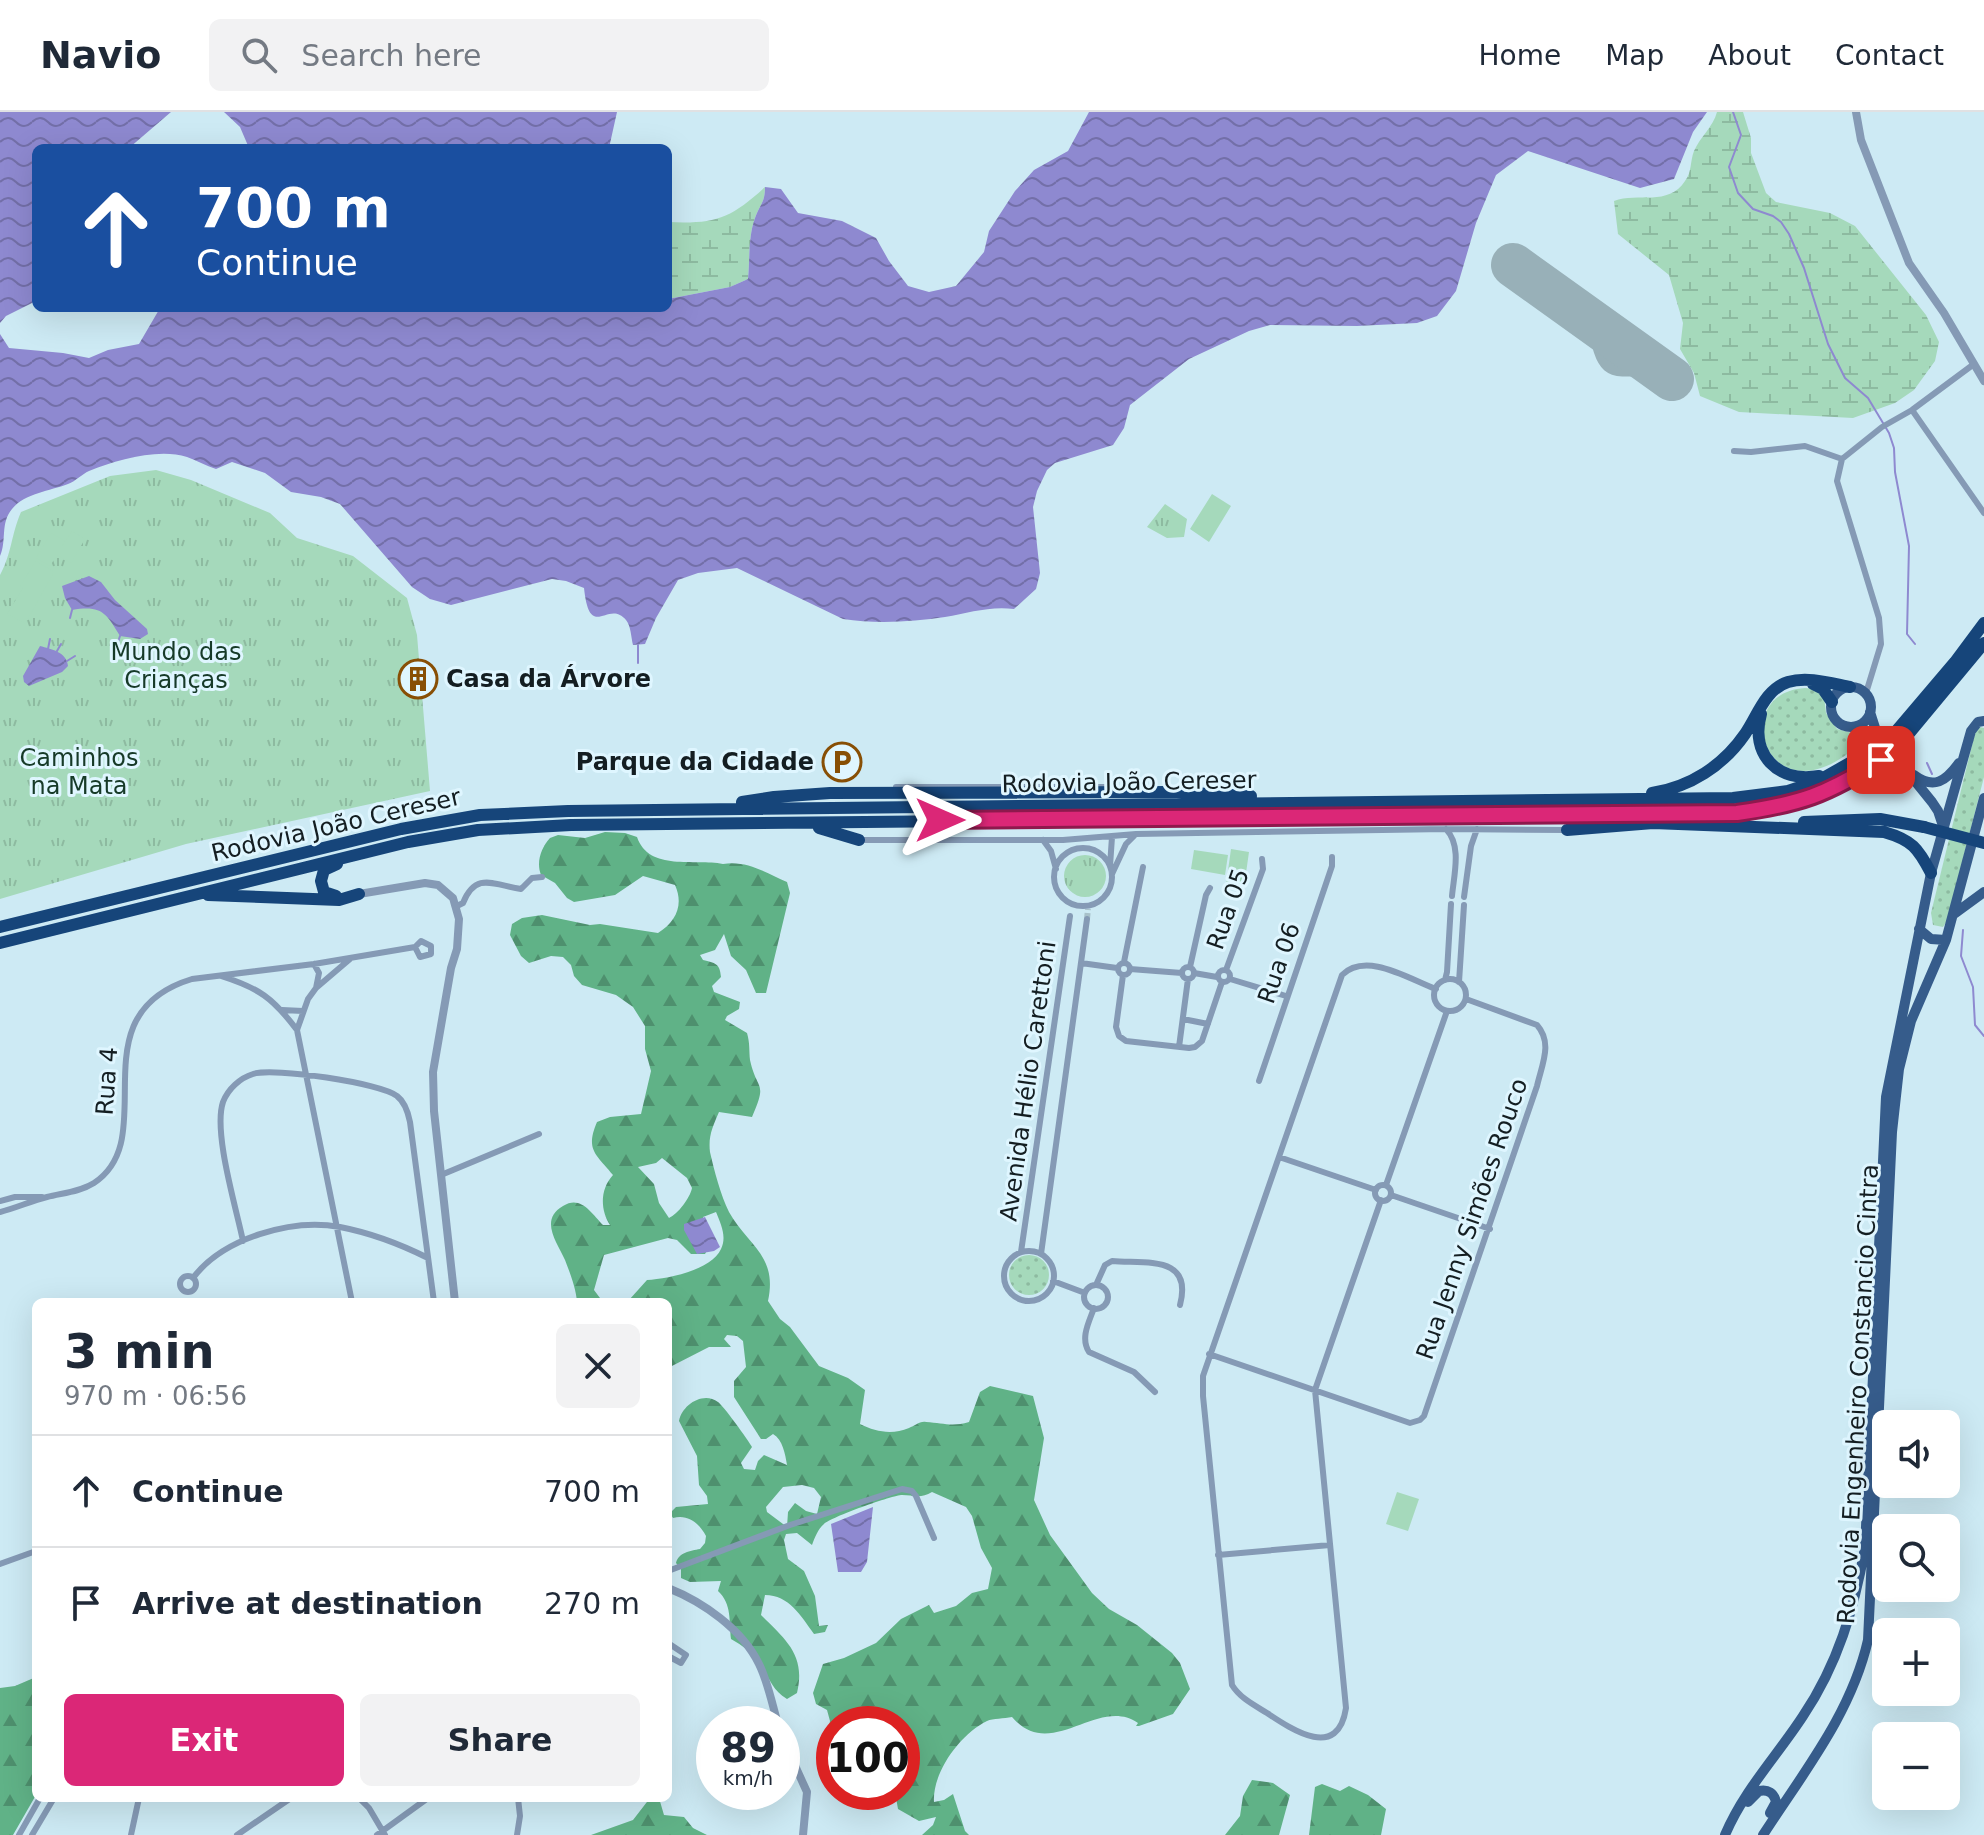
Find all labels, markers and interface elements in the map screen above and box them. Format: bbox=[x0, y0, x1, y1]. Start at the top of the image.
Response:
search box bbox=[209, 19, 769, 91]
text: Navio bbox=[40, 33, 161, 77]
icon: search bbox=[237, 33, 281, 77]
text: Search here bbox=[301, 38, 482, 73]
text: Home bbox=[1478, 39, 1561, 72]
text: Map bbox=[1605, 39, 1664, 72]
text: About bbox=[1708, 39, 1791, 72]
text: Contact bbox=[1835, 39, 1944, 72]
text: 700 m bbox=[196, 175, 391, 240]
icon: ahead bbox=[64, 176, 168, 280]
text: Continue bbox=[196, 242, 358, 283]
park label: Mundo das Crianças bbox=[110, 638, 242, 694]
building icon: Casa da Árvore bbox=[397, 658, 439, 700]
place label: Casa da Árvore bbox=[446, 664, 651, 693]
pin bbox=[1847, 726, 1915, 794]
icon: arrive bbox=[1859, 738, 1903, 782]
parking icon: Parque da Cidade bbox=[821, 741, 863, 783]
park label: Caminhos na Mata bbox=[19, 744, 139, 800]
place label: Parque da Cidade bbox=[576, 748, 814, 776]
street label: Rodovia João Cereser bbox=[1001, 766, 1257, 798]
position arrow bbox=[898, 778, 982, 862]
street label: Rodovia João Cereser bbox=[209, 783, 463, 867]
street label: Rua 05 bbox=[1201, 865, 1255, 953]
street label: Rua 06 bbox=[1252, 919, 1306, 1007]
street label: Avenida Hélio Carettoni bbox=[994, 939, 1062, 1223]
street label: Rua 4 bbox=[91, 1046, 123, 1116]
street label: Rua Jenny Simões Rouco bbox=[1411, 1075, 1533, 1363]
street label: Rodovia Engenheiro Constancio Cintra bbox=[1832, 1163, 1884, 1625]
text: 3 min bbox=[64, 1323, 215, 1379]
button: close bbox=[556, 1324, 640, 1408]
text: 970 m · 06:56 bbox=[64, 1381, 247, 1411]
map controls bbox=[1872, 1410, 1960, 1810]
button: sound bbox=[1872, 1410, 1960, 1498]
icon: ahead bbox=[64, 1469, 108, 1513]
text: Continue bbox=[132, 1474, 284, 1509]
text: 700 m bbox=[544, 1474, 640, 1509]
button: search bbox=[1872, 1514, 1960, 1602]
icon: arrive bbox=[64, 1581, 108, 1625]
text: Arrive at destination bbox=[132, 1586, 483, 1621]
text: 270 m bbox=[544, 1586, 640, 1621]
button: + bbox=[1872, 1618, 1960, 1706]
button: Exit bbox=[64, 1694, 344, 1786]
button: Share bbox=[360, 1694, 640, 1786]
speed limit sign: 100 bbox=[816, 1706, 920, 1810]
button: − bbox=[1872, 1722, 1960, 1810]
text: 89 bbox=[720, 1725, 776, 1771]
text: km/h bbox=[723, 1766, 773, 1790]

